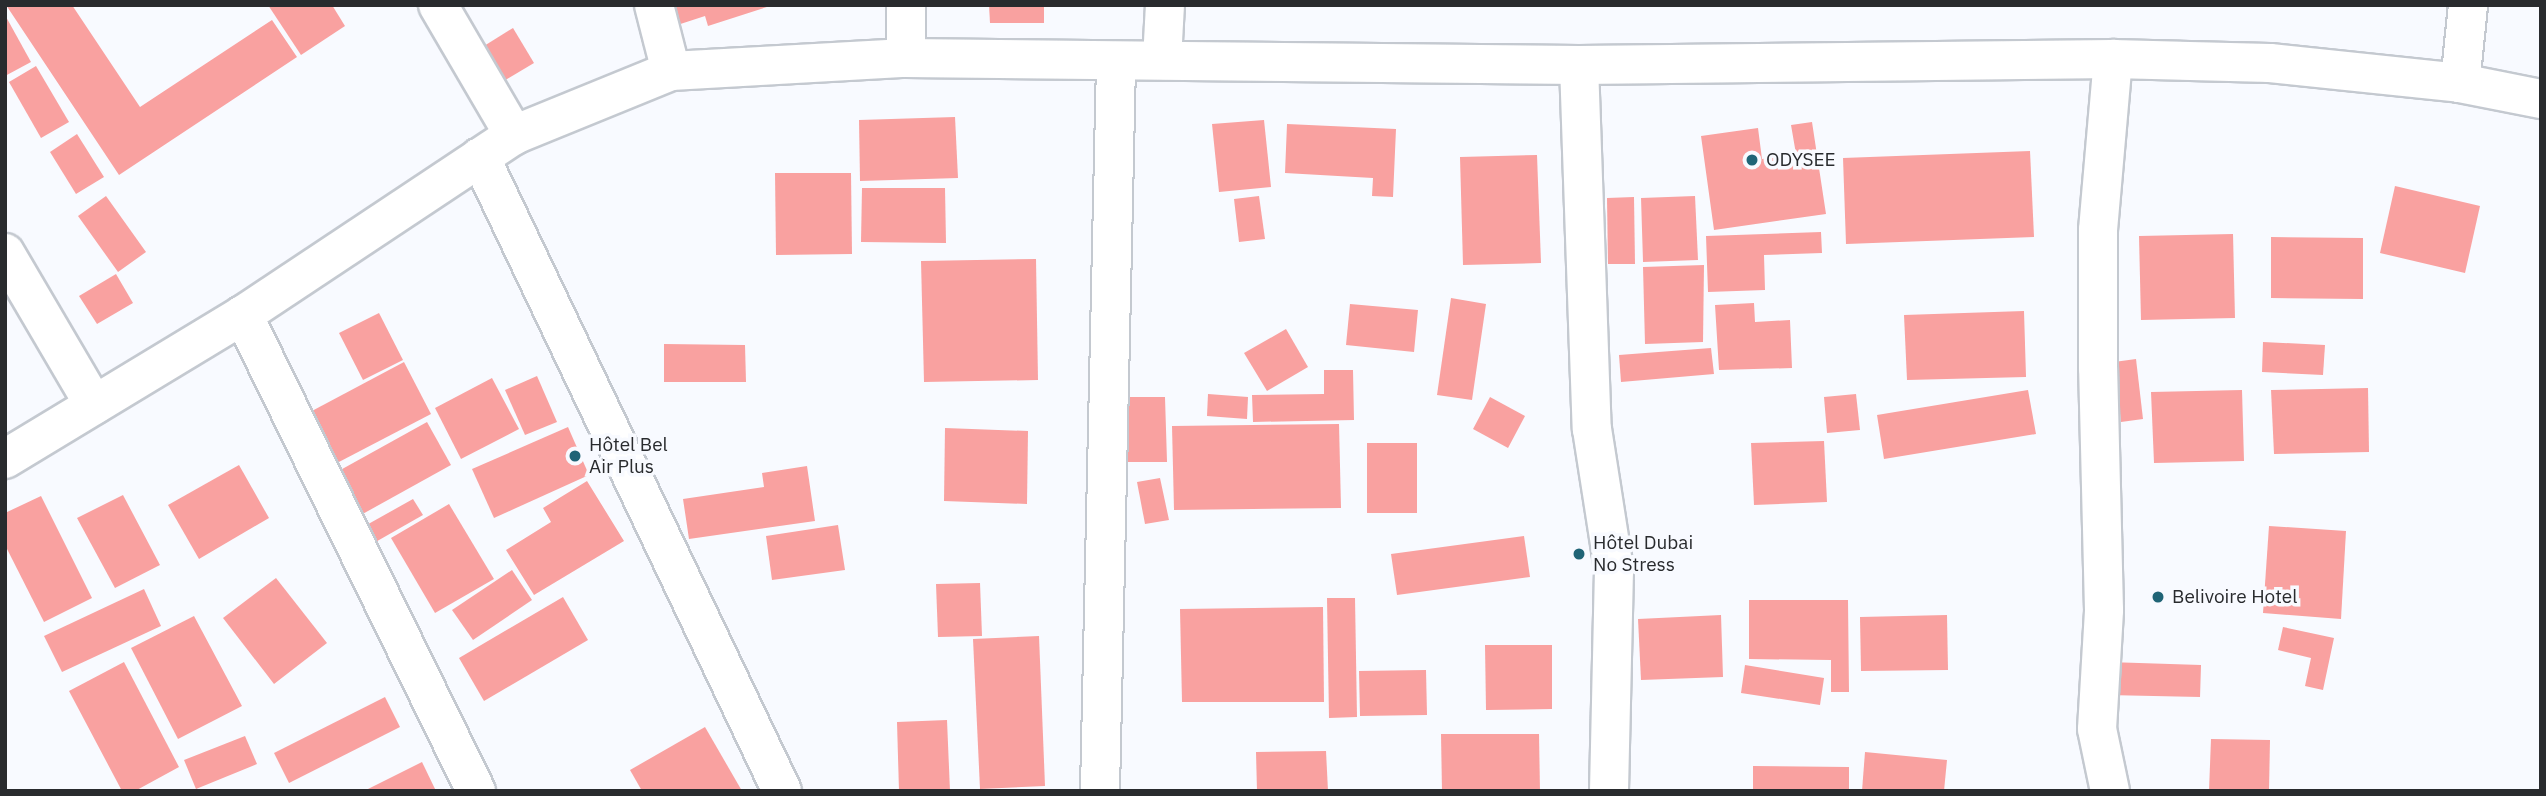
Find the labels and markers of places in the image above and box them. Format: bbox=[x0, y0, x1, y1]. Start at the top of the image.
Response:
place label: ODYSEE bbox=[1766, 149, 1836, 171]
marker: ODYSEE bbox=[1744, 152, 1760, 168]
place label: Hôtel Bel Air Plus bbox=[589, 434, 668, 478]
marker: Hôtel Bel Air Plus bbox=[567, 448, 583, 464]
place label: Hôtel Dubai No Stress bbox=[1593, 532, 1693, 576]
marker: Hôtel Dubai No Stress bbox=[1571, 546, 1587, 562]
place label: Belivoire Hotel bbox=[2172, 586, 2297, 608]
marker: Belivoire Hotel bbox=[2150, 589, 2166, 605]

